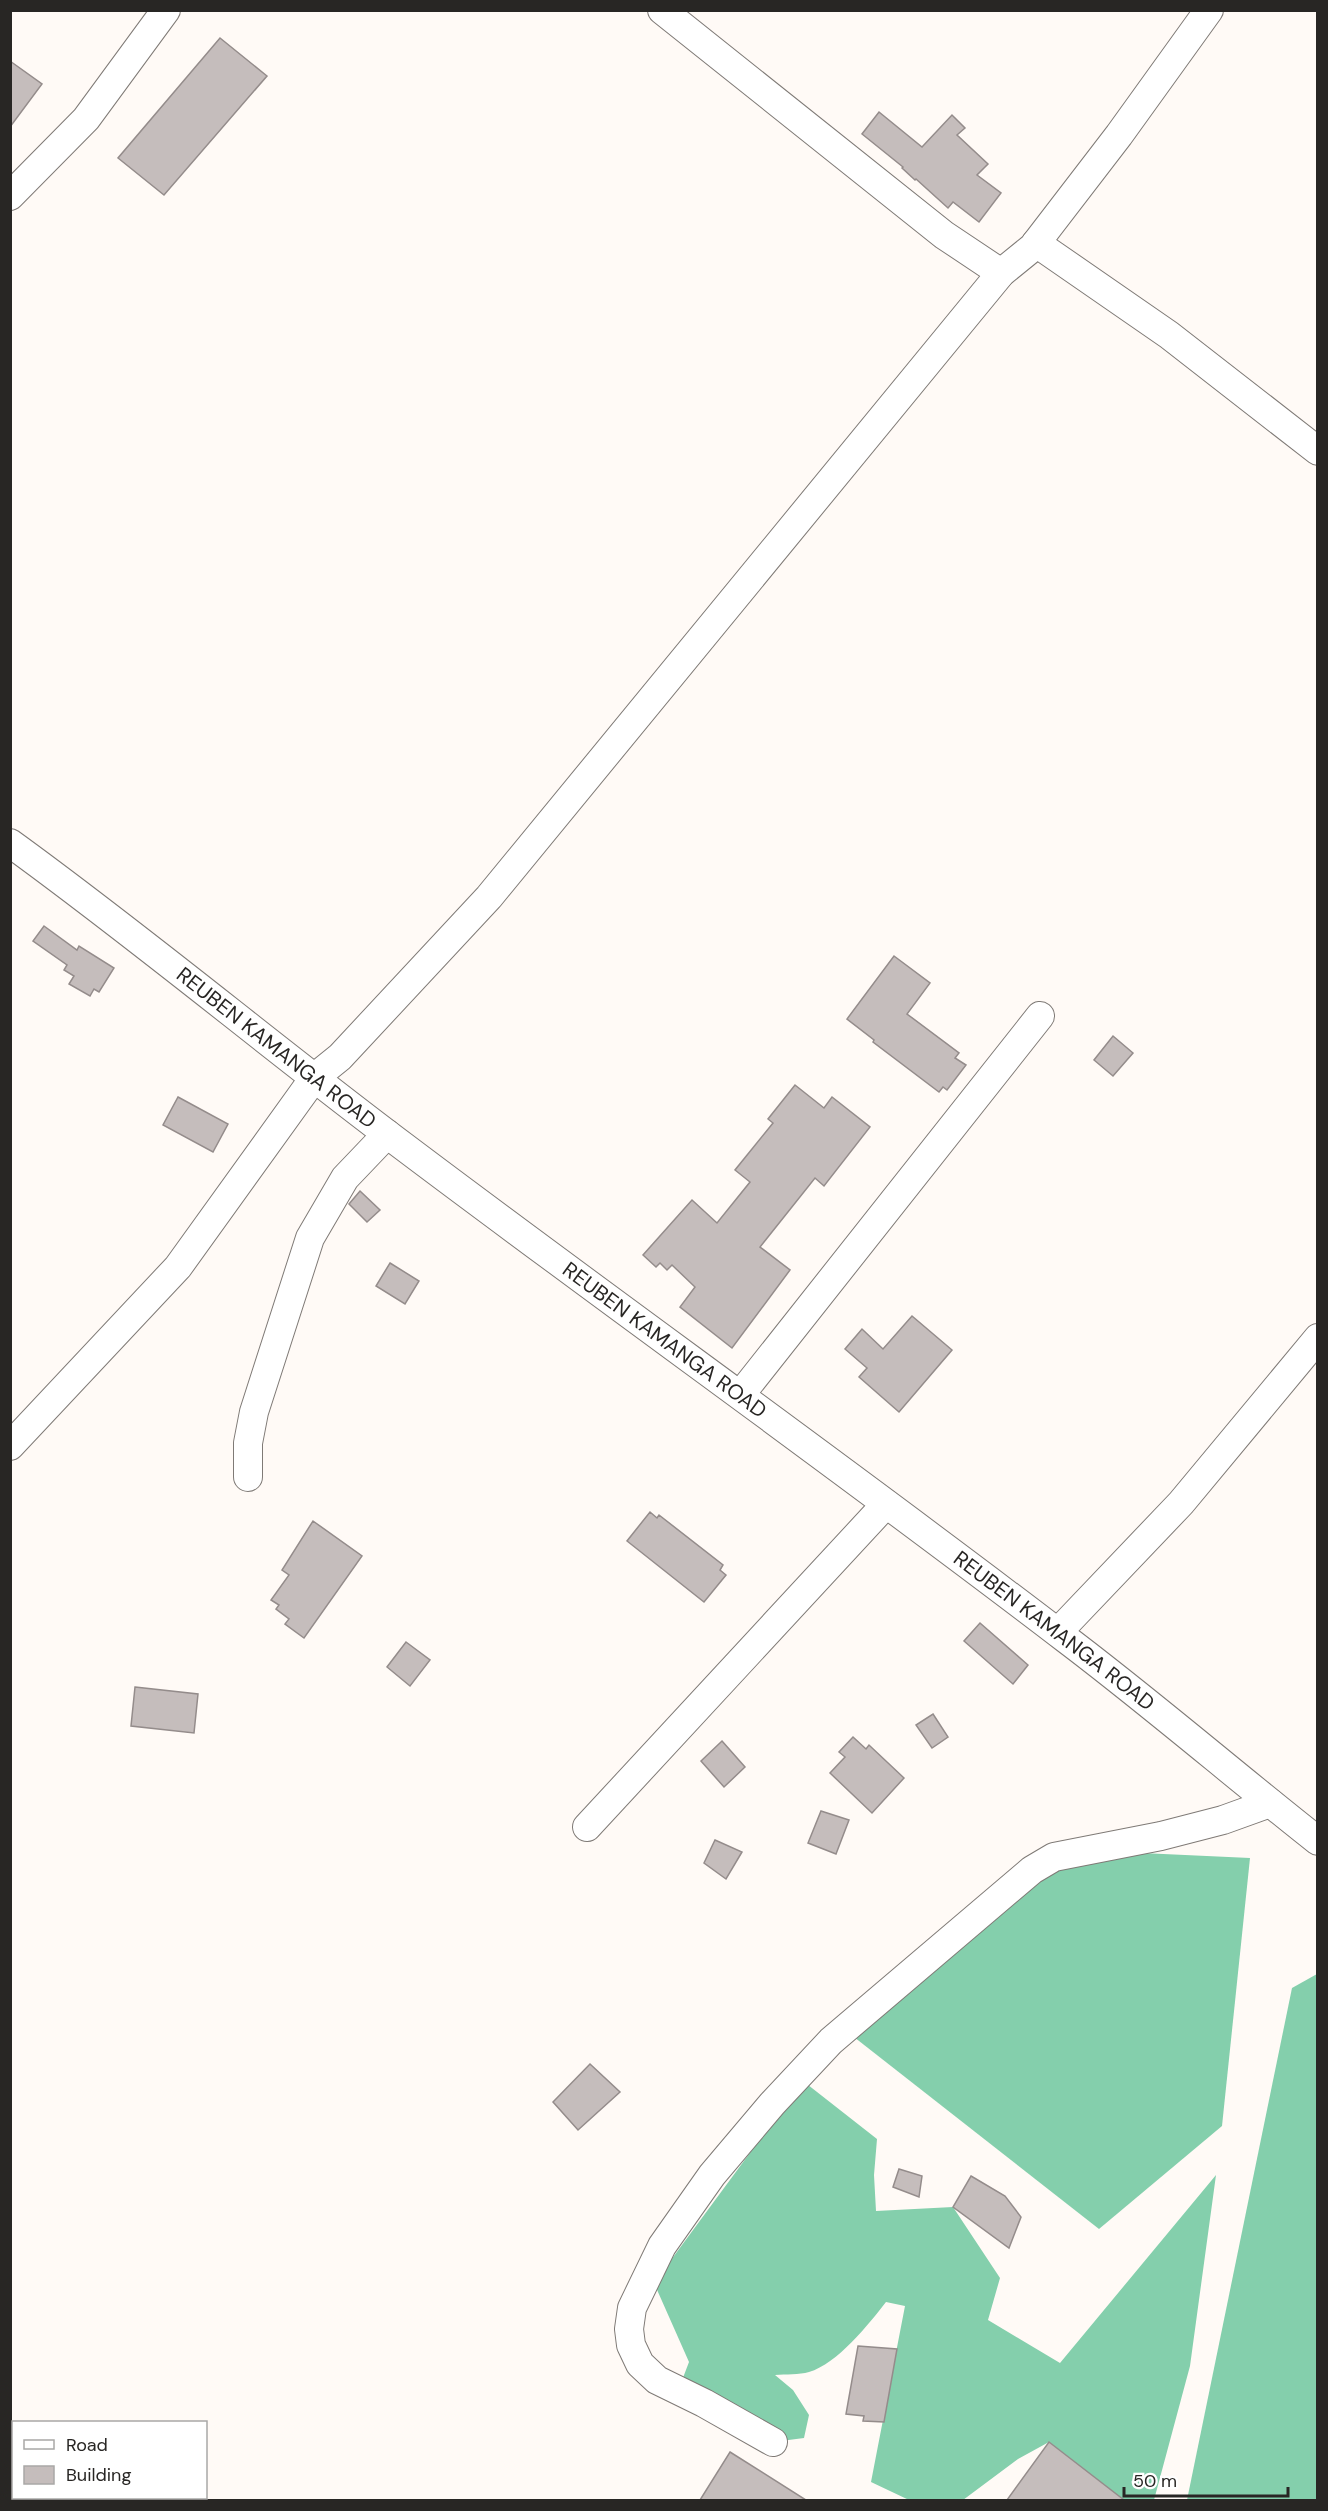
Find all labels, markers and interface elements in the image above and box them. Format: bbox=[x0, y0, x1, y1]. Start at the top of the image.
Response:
street label: REUBEN KAMANGA ROAD bbox=[171, 961, 382, 1135]
street label: REUBEN KAMANGA ROAD bbox=[557, 1256, 772, 1424]
street label: REUBEN KAMANGA ROAD bbox=[948, 1544, 1160, 1717]
legend bbox=[12, 2421, 207, 2499]
text: Road bbox=[66, 2433, 108, 2457]
scale bar bbox=[1124, 2460, 1288, 2498]
text: Building bbox=[66, 2463, 131, 2487]
text: 50 m bbox=[1133, 2469, 1177, 2493]

